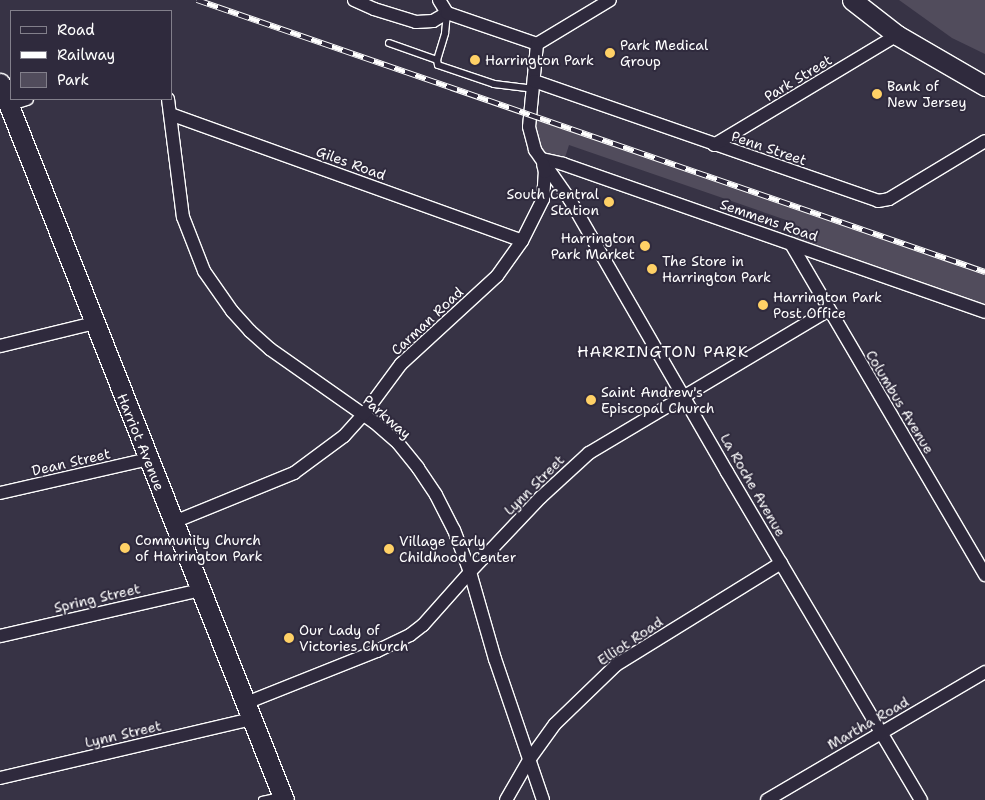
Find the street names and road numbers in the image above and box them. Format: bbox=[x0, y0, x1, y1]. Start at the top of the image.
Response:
street label: Park Street bbox=[761, 51, 835, 105]
street label: Penn Street bbox=[729, 127, 809, 169]
street label: Giles Road bbox=[314, 143, 388, 183]
street label: Semmens Road bbox=[718, 195, 820, 245]
street label: Carman Road bbox=[388, 283, 466, 359]
street label: Columbus Avenue bbox=[862, 347, 938, 457]
street label: Harriot Avenue bbox=[114, 391, 168, 493]
street label: Parkway bbox=[359, 392, 415, 442]
street label: La Roche Avenue bbox=[717, 431, 789, 539]
street label: Dean Street bbox=[30, 445, 112, 479]
street label: Lynn Street bbox=[500, 451, 568, 519]
street label: Spring Street bbox=[52, 580, 142, 616]
street label: Elliot Road bbox=[594, 613, 666, 669]
street label: Martha Road bbox=[824, 693, 912, 753]
street label: Lynn Street bbox=[83, 717, 163, 751]

